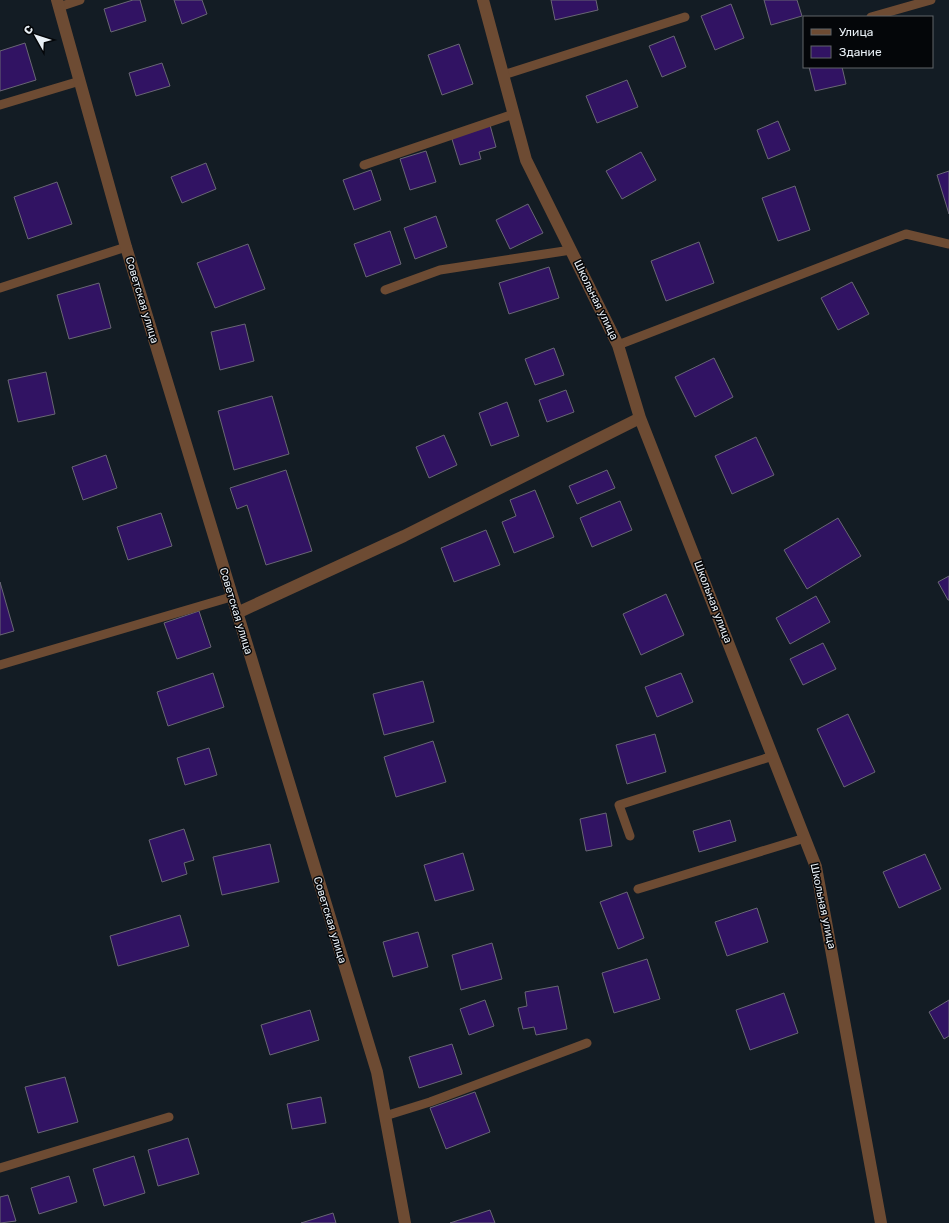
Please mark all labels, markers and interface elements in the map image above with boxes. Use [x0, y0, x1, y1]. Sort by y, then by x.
north arrow [16, 16, 56, 56]
legend [803, 16, 933, 68]
text: С [21, 23, 36, 37]
text: Улица [839, 25, 873, 39]
text: Здание [839, 45, 882, 59]
street label: Советская улица [123, 255, 161, 345]
street label: Школьная улица [571, 258, 621, 342]
street label: Школьная улица [691, 559, 735, 645]
street label: Советская улица [217, 566, 255, 656]
street label: Школьная улица [808, 862, 838, 950]
street label: Советская улица [311, 875, 349, 965]

